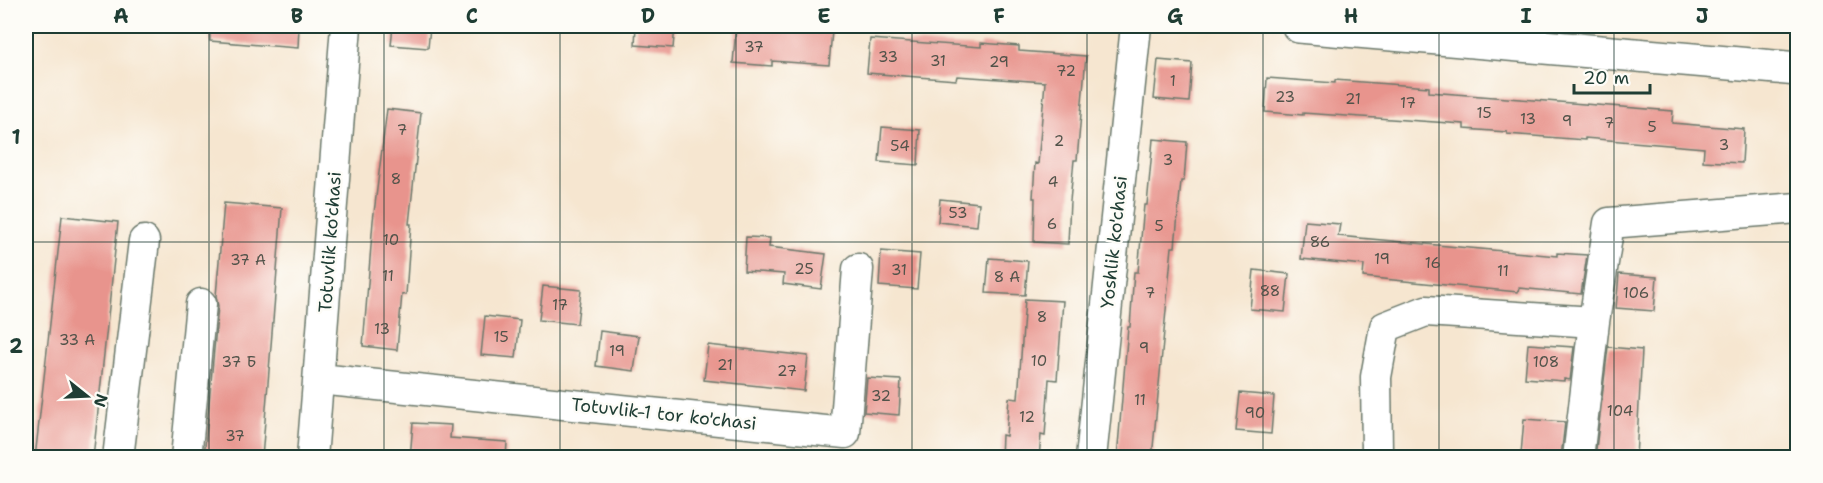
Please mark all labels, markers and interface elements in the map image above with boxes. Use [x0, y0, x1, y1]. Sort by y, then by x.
text: A [113, 3, 129, 29]
text: B [291, 3, 303, 29]
text: C [466, 3, 478, 29]
text: D [641, 3, 655, 29]
text: E [817, 3, 831, 29]
text: F [993, 3, 1005, 29]
text: G [1167, 3, 1183, 29]
text: H [1344, 3, 1358, 29]
text: I [1520, 3, 1532, 29]
text: J [1696, 3, 1709, 29]
house number: 37 [744, 37, 764, 57]
house number: 33 [878, 47, 898, 67]
house number: 31 [930, 51, 946, 71]
house number: 29 [989, 52, 1009, 72]
scale bar [1574, 57, 1650, 95]
house number: 72 [1056, 61, 1076, 81]
text: 20 m [1583, 66, 1629, 90]
house number: 1 [1170, 71, 1176, 91]
house number: 23 [1275, 87, 1295, 107]
house number: 21 [1345, 89, 1361, 109]
house number: 17 [1400, 93, 1416, 113]
house number: 15 [1476, 103, 1492, 123]
house number: 13 [1520, 109, 1536, 129]
house number: 9 [1562, 111, 1572, 131]
house number: 7 [1604, 113, 1614, 133]
house number: 5 [1647, 117, 1657, 137]
house number: 7 [397, 120, 407, 140]
text: 1 [11, 124, 21, 150]
house number: 2 [1054, 131, 1064, 151]
house number: 3 [1719, 135, 1729, 155]
house number: 54 [890, 136, 910, 156]
house number: 3 [1163, 150, 1173, 170]
house number: 8 [391, 169, 401, 189]
street label: Totuvlik ko'chasi [313, 171, 347, 313]
house number: 4 [1048, 172, 1058, 192]
street label: Yoshlik ko'chasi [1095, 174, 1133, 310]
house number: 53 [949, 203, 968, 223]
house number: 6 [1047, 214, 1057, 234]
house number: 5 [1154, 216, 1164, 236]
house number: 10 [383, 230, 399, 250]
house number: 86 [1310, 232, 1330, 252]
house number: 19 [1374, 249, 1390, 269]
house number: 37 А [230, 250, 266, 270]
house number: 16 [1425, 253, 1441, 273]
house number: 25 [794, 259, 814, 279]
house number: 31 [891, 260, 907, 280]
house number: 11 [1497, 261, 1509, 281]
house number: 11 [382, 266, 394, 286]
house number: 8 А [994, 267, 1020, 287]
house number: 88 [1260, 281, 1280, 301]
house number: 7 [1145, 283, 1155, 303]
house number: 106 [1623, 283, 1649, 303]
house number: 17 [552, 295, 568, 315]
house number: 8 [1037, 307, 1047, 327]
house number: 13 [374, 319, 390, 339]
house number: 15 [493, 327, 509, 347]
house number: 33 А [59, 330, 95, 350]
text: 2 [9, 333, 23, 359]
house number: 9 [1139, 338, 1149, 358]
house number: 19 [609, 341, 625, 361]
house number: 10 [1031, 351, 1047, 371]
house number: 37 Б [222, 352, 256, 372]
house number: 108 [1533, 352, 1559, 372]
house number: 21 [717, 355, 733, 375]
house number: 27 [777, 361, 797, 381]
north arrow [57, 366, 117, 426]
house number: 32 [871, 386, 891, 406]
house number: 11 [1134, 390, 1146, 410]
text: N [89, 391, 113, 410]
street label: Totuvlik-1 tor ko'chasi [570, 392, 758, 436]
house number: 104 [1607, 401, 1633, 421]
house number: 90 [1245, 403, 1265, 423]
house number: 12 [1019, 407, 1035, 427]
house number: 37 [225, 426, 245, 446]

